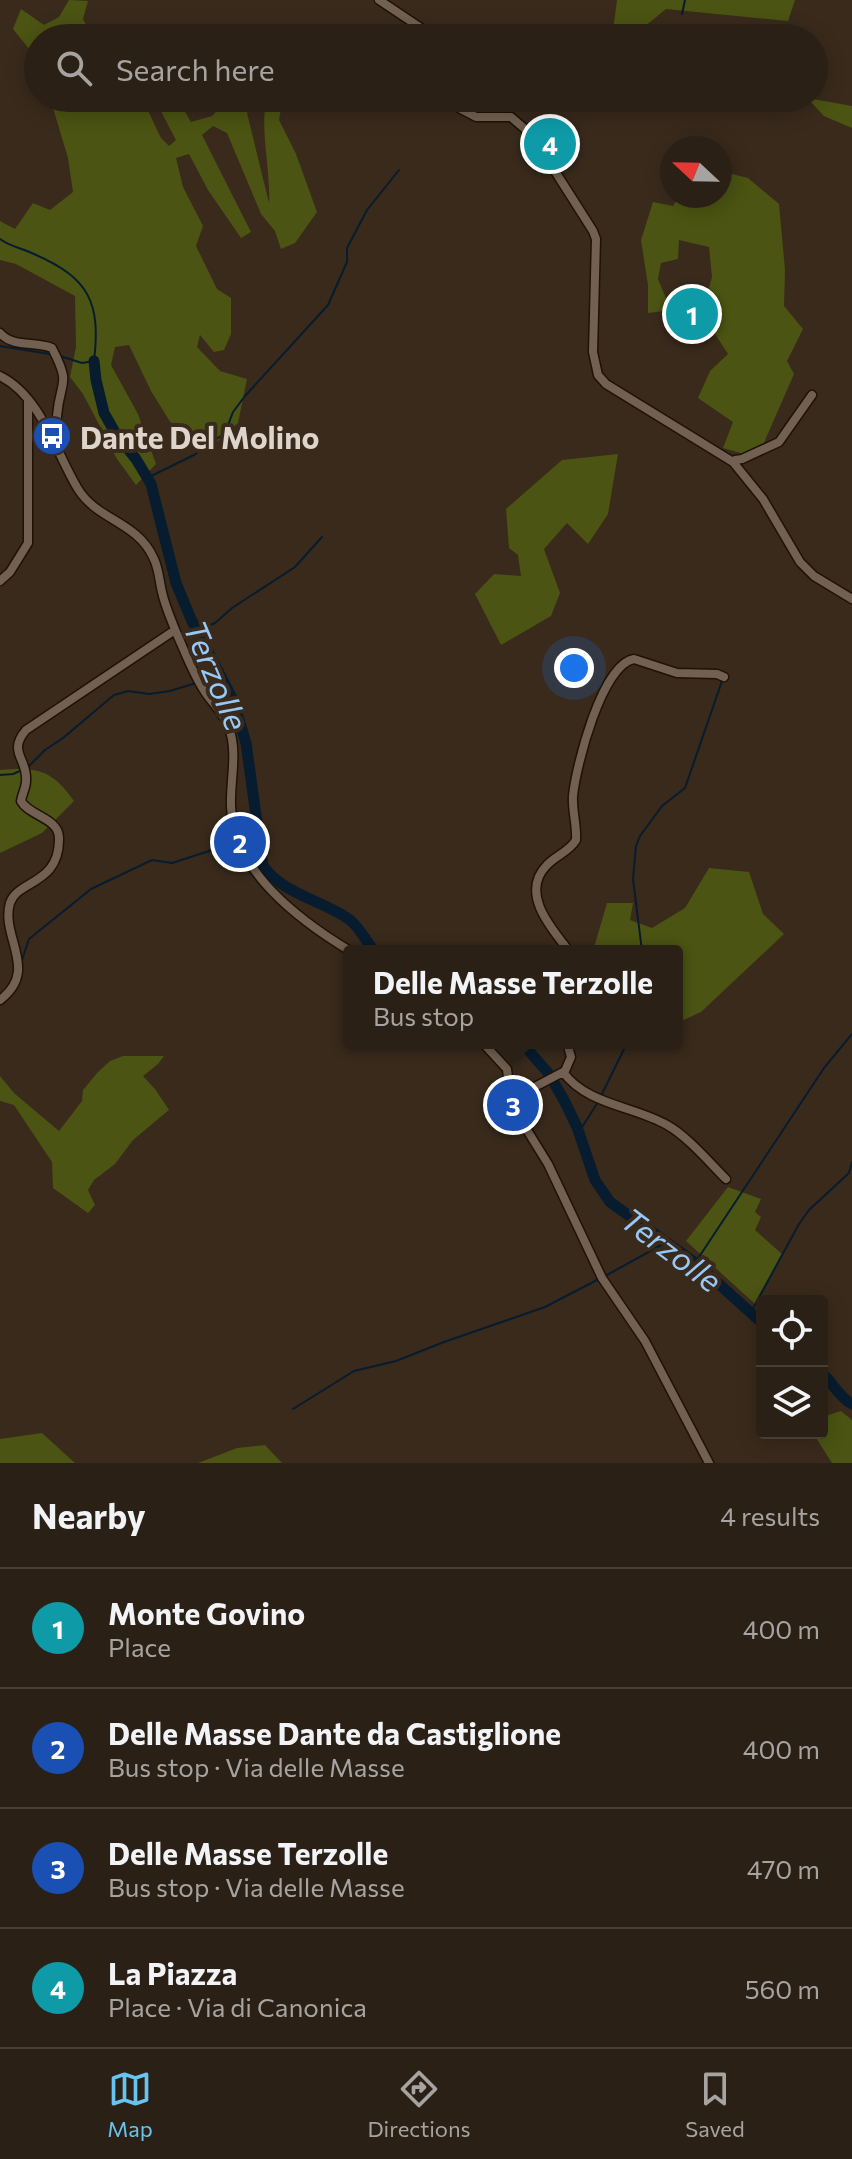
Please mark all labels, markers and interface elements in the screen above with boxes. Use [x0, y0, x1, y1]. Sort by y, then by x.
search box [24, 24, 828, 112]
icon: search [52, 46, 96, 90]
text: Search here [116, 50, 275, 87]
pin: 4 [524, 114, 576, 174]
north arrow [660, 136, 732, 208]
pin: 1 [666, 284, 718, 344]
bus stop icon: Dante Del Molino [31, 415, 73, 457]
place label: Dante Del Molino [80, 418, 319, 455]
water label: Terzolle [176, 614, 258, 736]
your location [554, 648, 594, 688]
pin: 2 [214, 812, 266, 872]
popup [343, 945, 683, 1049]
text: Delle Masse Terzolle [373, 963, 653, 1000]
text: Bus stop [373, 1000, 474, 1031]
pin: 3 [487, 1075, 539, 1135]
water label: Terzolle [614, 1198, 730, 1300]
map controls [756, 1295, 828, 1439]
button: locate [756, 1295, 828, 1367]
button: layers [756, 1367, 828, 1439]
text: Nearby [32, 1494, 146, 1536]
text: 4 results [720, 1500, 820, 1531]
text: Monte Govino [108, 1594, 305, 1631]
text: 1 [52, 1613, 64, 1644]
text: 400 m [743, 1613, 820, 1644]
text: Place [108, 1631, 171, 1662]
text: Delle Masse Dante da Castiglione [108, 1714, 561, 1751]
text: 2 [51, 1733, 65, 1764]
text: 400 m [743, 1733, 820, 1764]
text: Bus stop · Via delle Masse [108, 1751, 405, 1782]
text: Delle Masse Terzolle [108, 1834, 388, 1871]
text: 3 [50, 1853, 66, 1884]
text: 470 m [747, 1853, 820, 1884]
text: Bus stop · Via delle Masse [108, 1871, 405, 1902]
text: La Piazza [108, 1954, 237, 1991]
text: 4 [50, 1973, 66, 2004]
text: 560 m [745, 1973, 820, 2004]
text: Place · Via di Canonica [108, 1991, 367, 2022]
tab: Map [107, 2067, 153, 2142]
tab: Directions [367, 2067, 471, 2142]
tab: Saved [685, 2067, 745, 2142]

